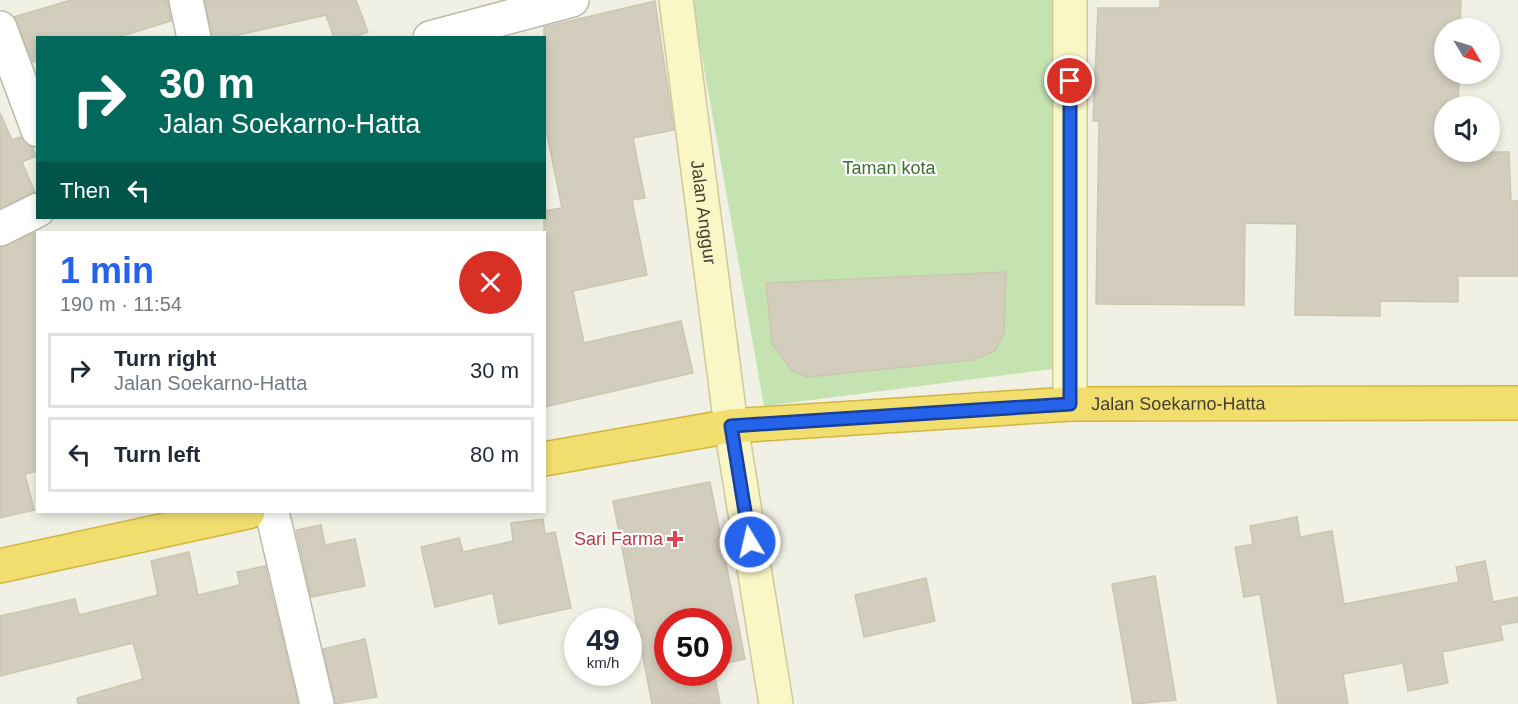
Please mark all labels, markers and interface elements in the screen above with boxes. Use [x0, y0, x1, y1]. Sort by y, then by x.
north arrow [1434, 18, 1500, 84]
map controls [1434, 18, 1500, 162]
pin [1044, 55, 1095, 106]
icon: right [60, 60, 138, 138]
text: 30 m [159, 60, 255, 107]
icon: arrive [1053, 64, 1086, 97]
button: sound [1434, 96, 1500, 162]
text: Jalan Soekarno-Hatta [159, 109, 420, 139]
park label: Taman kota [842, 158, 937, 178]
street label: Jalan Anggur [687, 159, 720, 266]
icon: left [122, 174, 155, 207]
text: Then [60, 178, 110, 203]
text: 1 min [60, 250, 154, 291]
button: close [459, 251, 522, 314]
text: 190 m · 11:54 [60, 293, 182, 315]
text: Turn right [114, 346, 216, 371]
icon: right [63, 354, 96, 387]
text: 30 m [470, 358, 519, 383]
text: Jalan Soekarno-Hatta [114, 372, 307, 394]
street label: Jalan Soekarno-Hatta [1091, 394, 1267, 414]
icon: left [63, 438, 96, 471]
text: Turn left [114, 442, 200, 467]
text: 80 m [470, 442, 519, 467]
position arrow [718, 510, 782, 574]
place label: Sari Farma [574, 529, 664, 549]
marker: Sari Farma [668, 532, 682, 546]
speed limit sign: 50 [654, 608, 732, 686]
text: 49 [586, 623, 620, 656]
text: km/h [587, 654, 619, 671]

